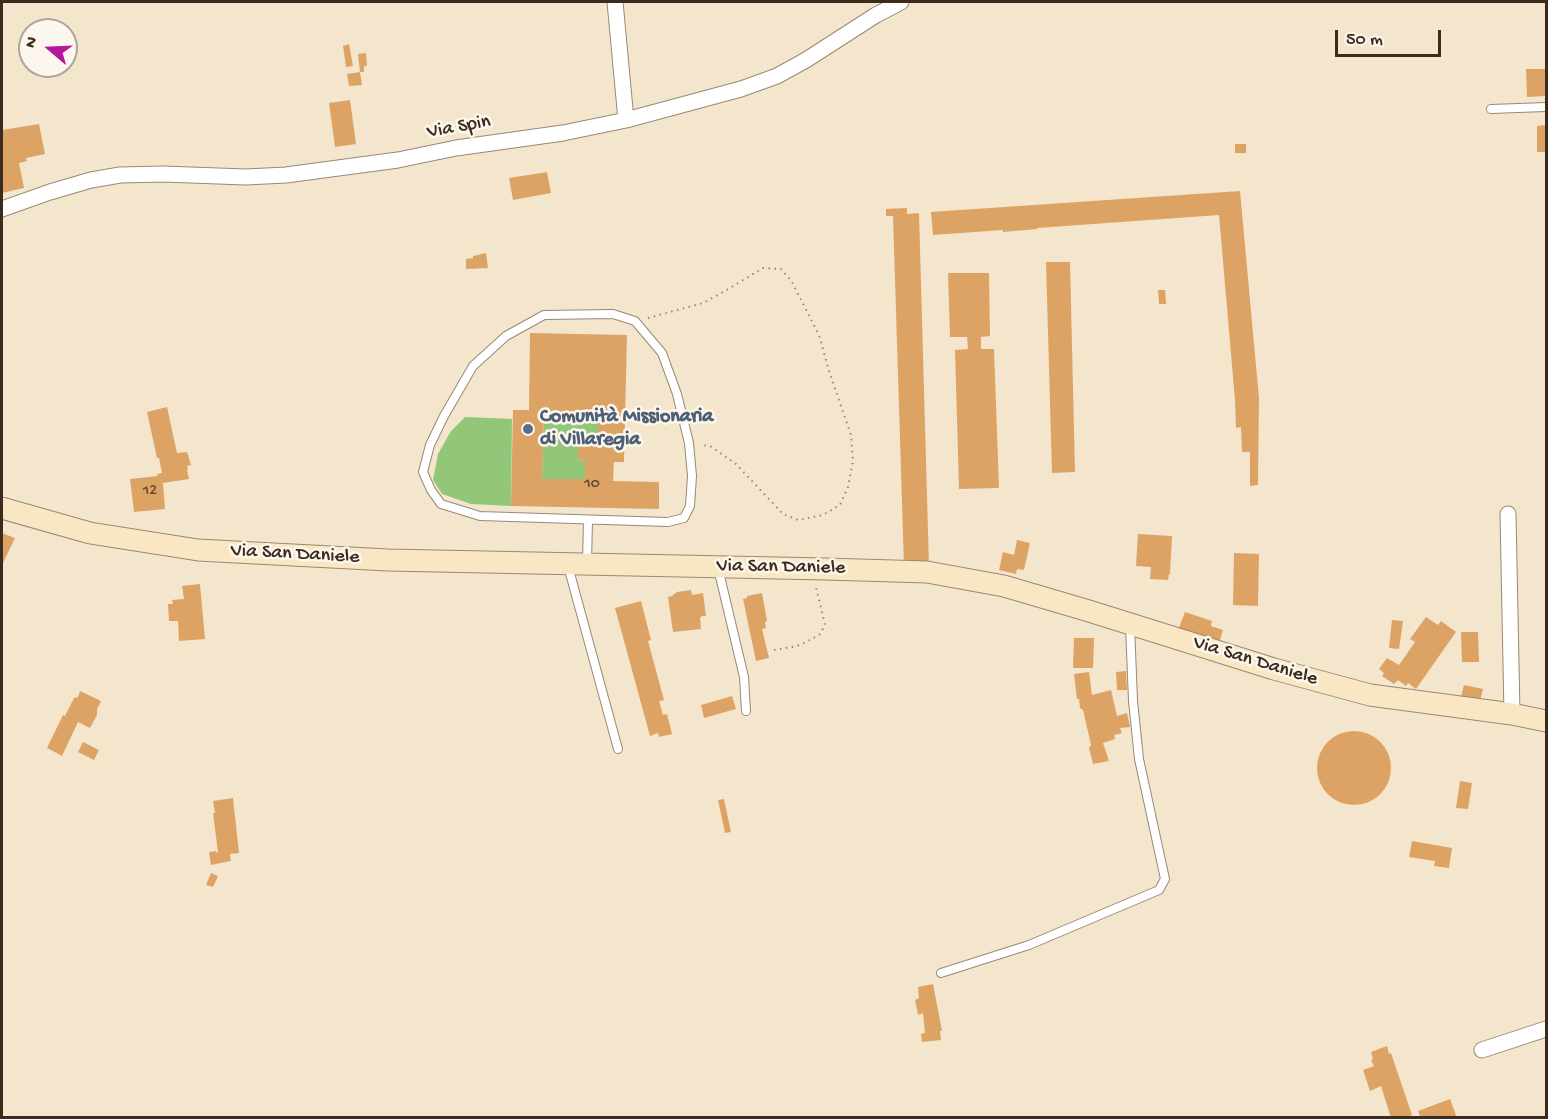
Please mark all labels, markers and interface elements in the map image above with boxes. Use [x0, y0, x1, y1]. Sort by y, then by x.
north arrow [18, 18, 78, 78]
scale bar [1338, 18, 1444, 56]
text: 50 m [1346, 30, 1383, 51]
text: N [22, 35, 43, 51]
street label: Via Spin [425, 111, 493, 145]
place label: Comunità Missionaria di Villaregia [540, 406, 713, 453]
marker: Comunità Missionaria di Villaregia [521, 422, 535, 436]
house number: 10 [584, 475, 600, 495]
house number: 12 [143, 482, 157, 502]
street label: Via San Daniele [230, 540, 360, 570]
street label: Via San Daniele [716, 555, 846, 581]
street label: Via San Daniele [1190, 632, 1320, 692]

